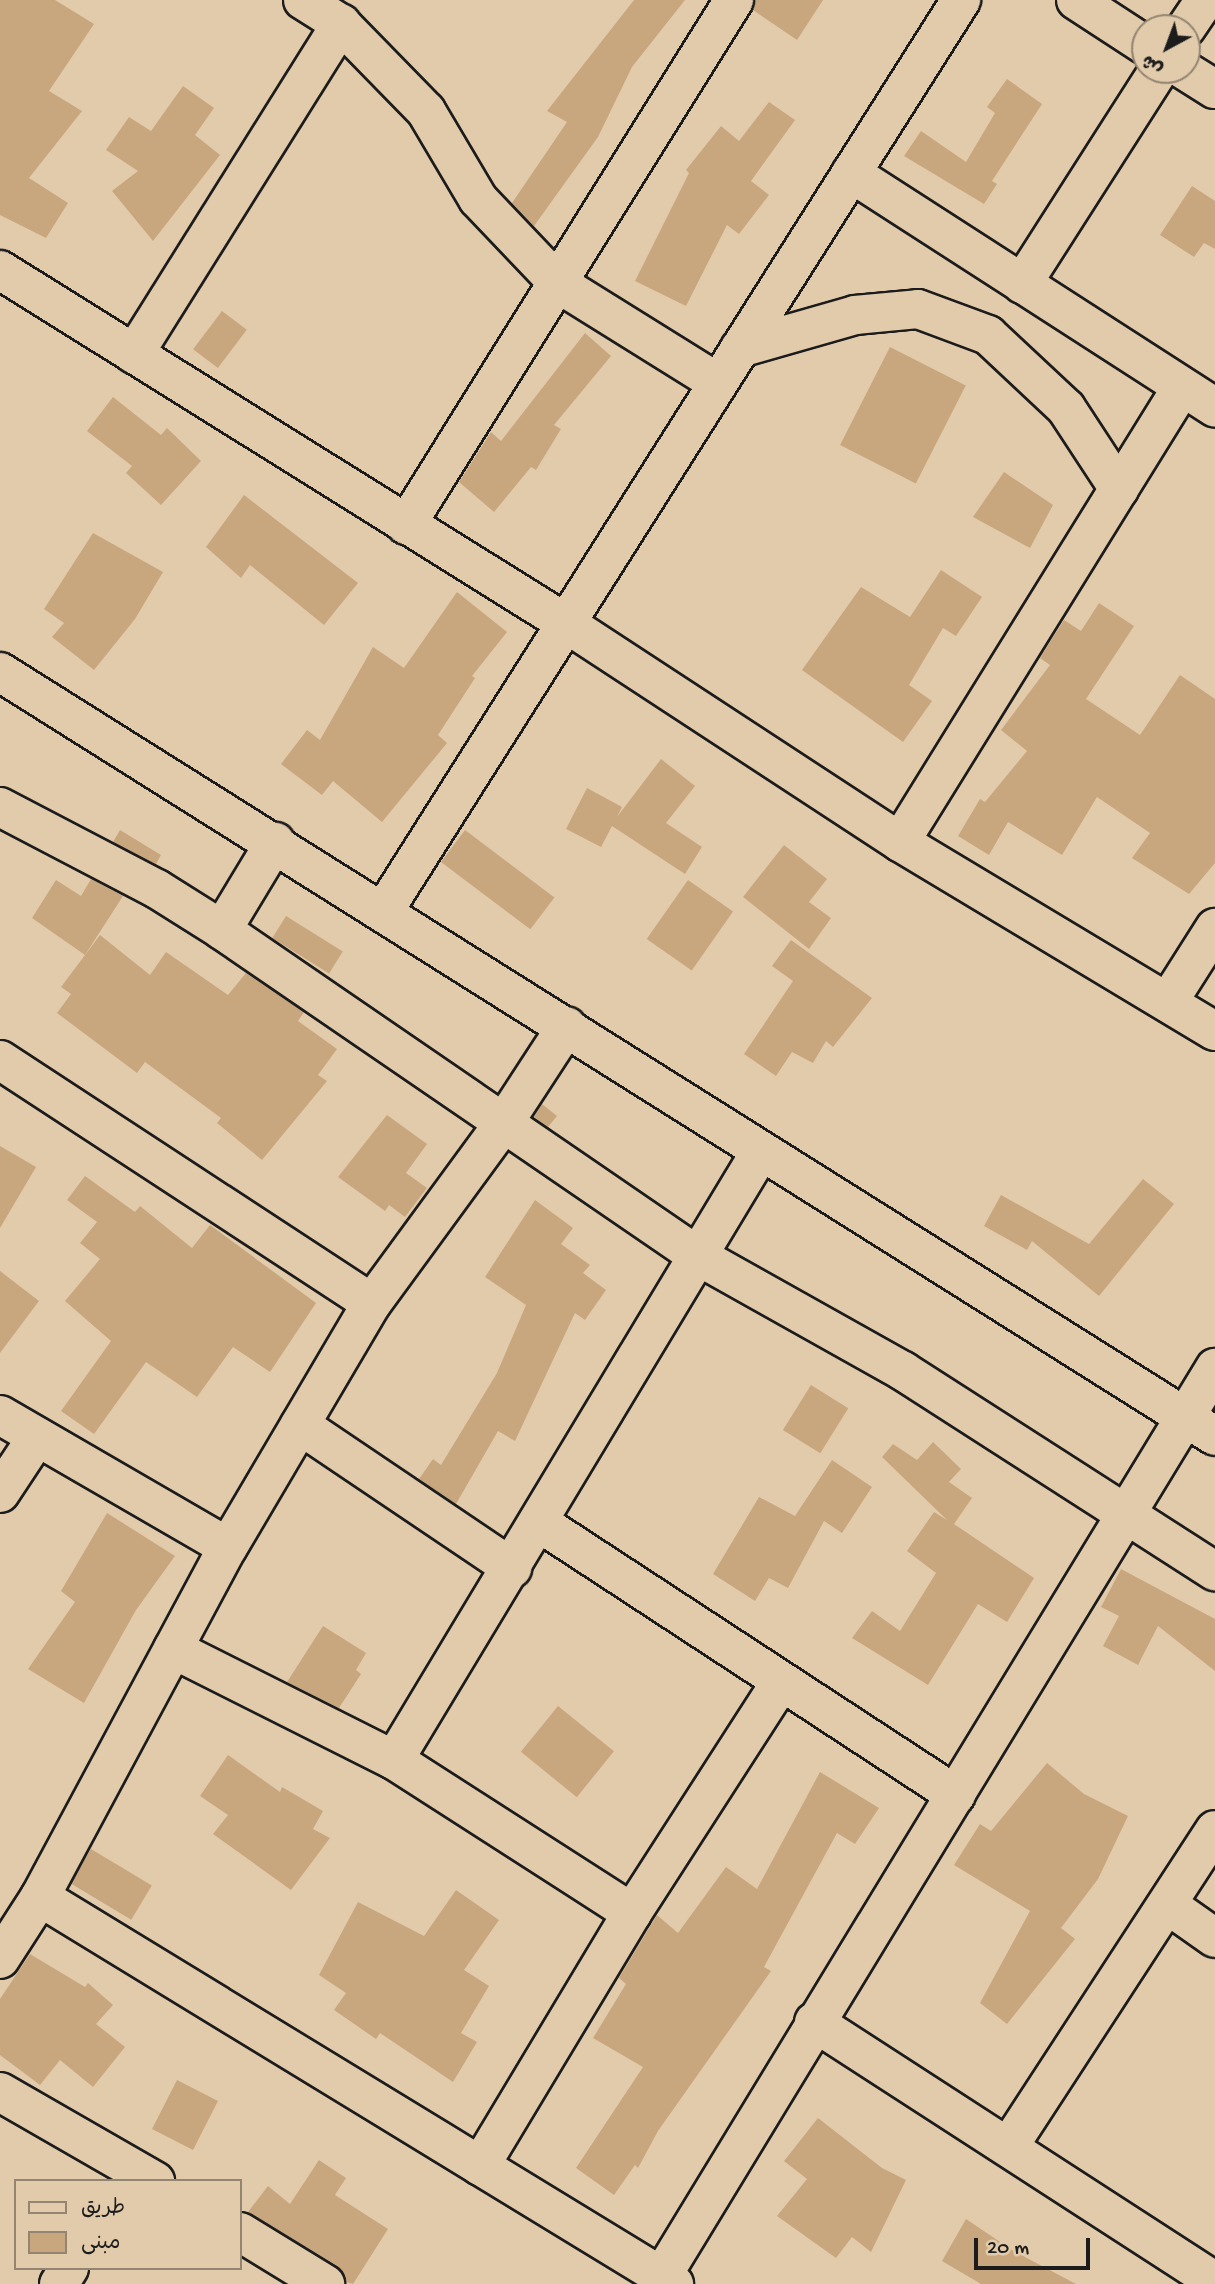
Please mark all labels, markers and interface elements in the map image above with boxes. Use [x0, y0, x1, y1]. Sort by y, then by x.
north arrow [1131, 14, 1201, 84]
text: ش [1138, 48, 1169, 79]
legend [14, 2179, 242, 2270]
text: طريق [81, 2197, 125, 2222]
scale bar [977, 2224, 1092, 2268]
text: مبنى [81, 2232, 120, 2257]
text: 20 m [987, 2237, 1029, 2262]

